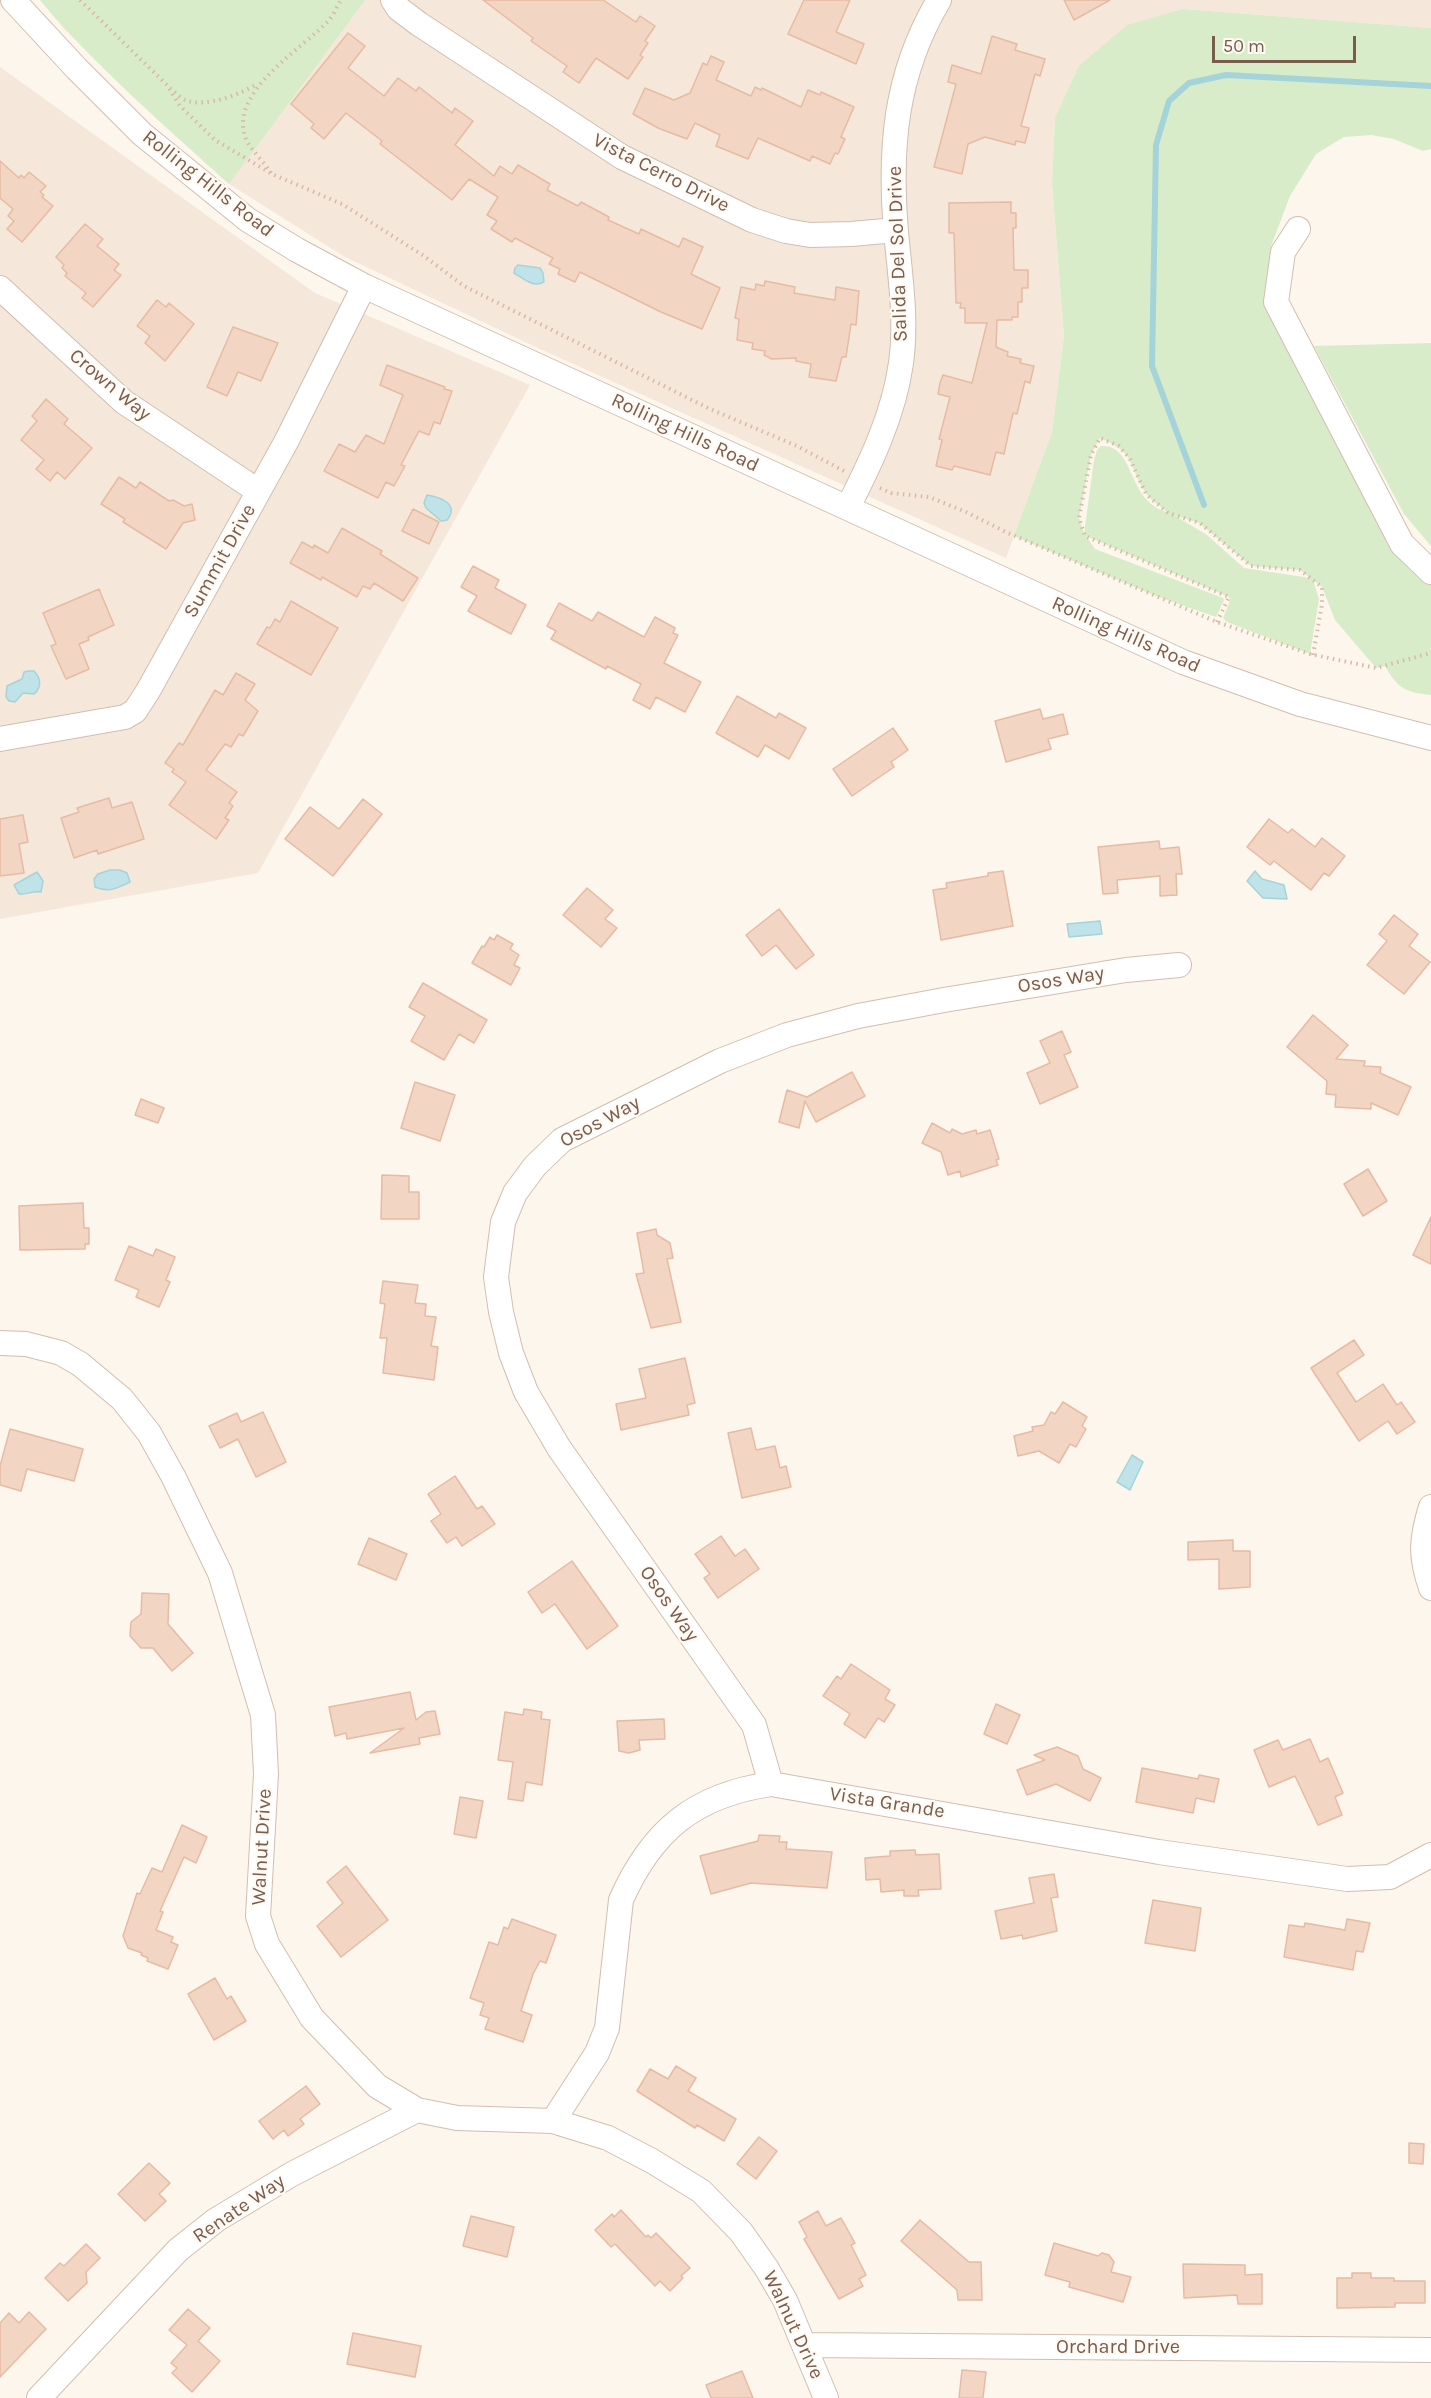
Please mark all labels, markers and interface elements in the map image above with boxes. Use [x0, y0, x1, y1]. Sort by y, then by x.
scale bar [1215, 24, 1359, 62]
text: 50 m [1223, 35, 1265, 57]
street label: Rolling Hills Road [137, 125, 279, 243]
street label: Vista Cerro Drive [589, 128, 733, 218]
street label: Salida Del Sol Drive [883, 166, 913, 342]
street label: Crown Way [64, 344, 156, 426]
street label: Rolling Hills Road [607, 388, 763, 478]
street label: Summit Drive [179, 500, 261, 622]
street label: Rolling Hills Road [1048, 591, 1204, 679]
street label: Osos Way [1016, 961, 1106, 999]
street label: Osos Way [556, 1091, 644, 1153]
street label: Osos Way [634, 1561, 704, 1647]
street label: Vista Grande [828, 1782, 946, 1824]
street label: Walnut Drive [247, 1788, 277, 1906]
street label: Renate Way [188, 2169, 290, 2249]
street label: Walnut Drive [757, 2267, 829, 2383]
street label: Orchard Drive [1056, 2335, 1180, 2359]

